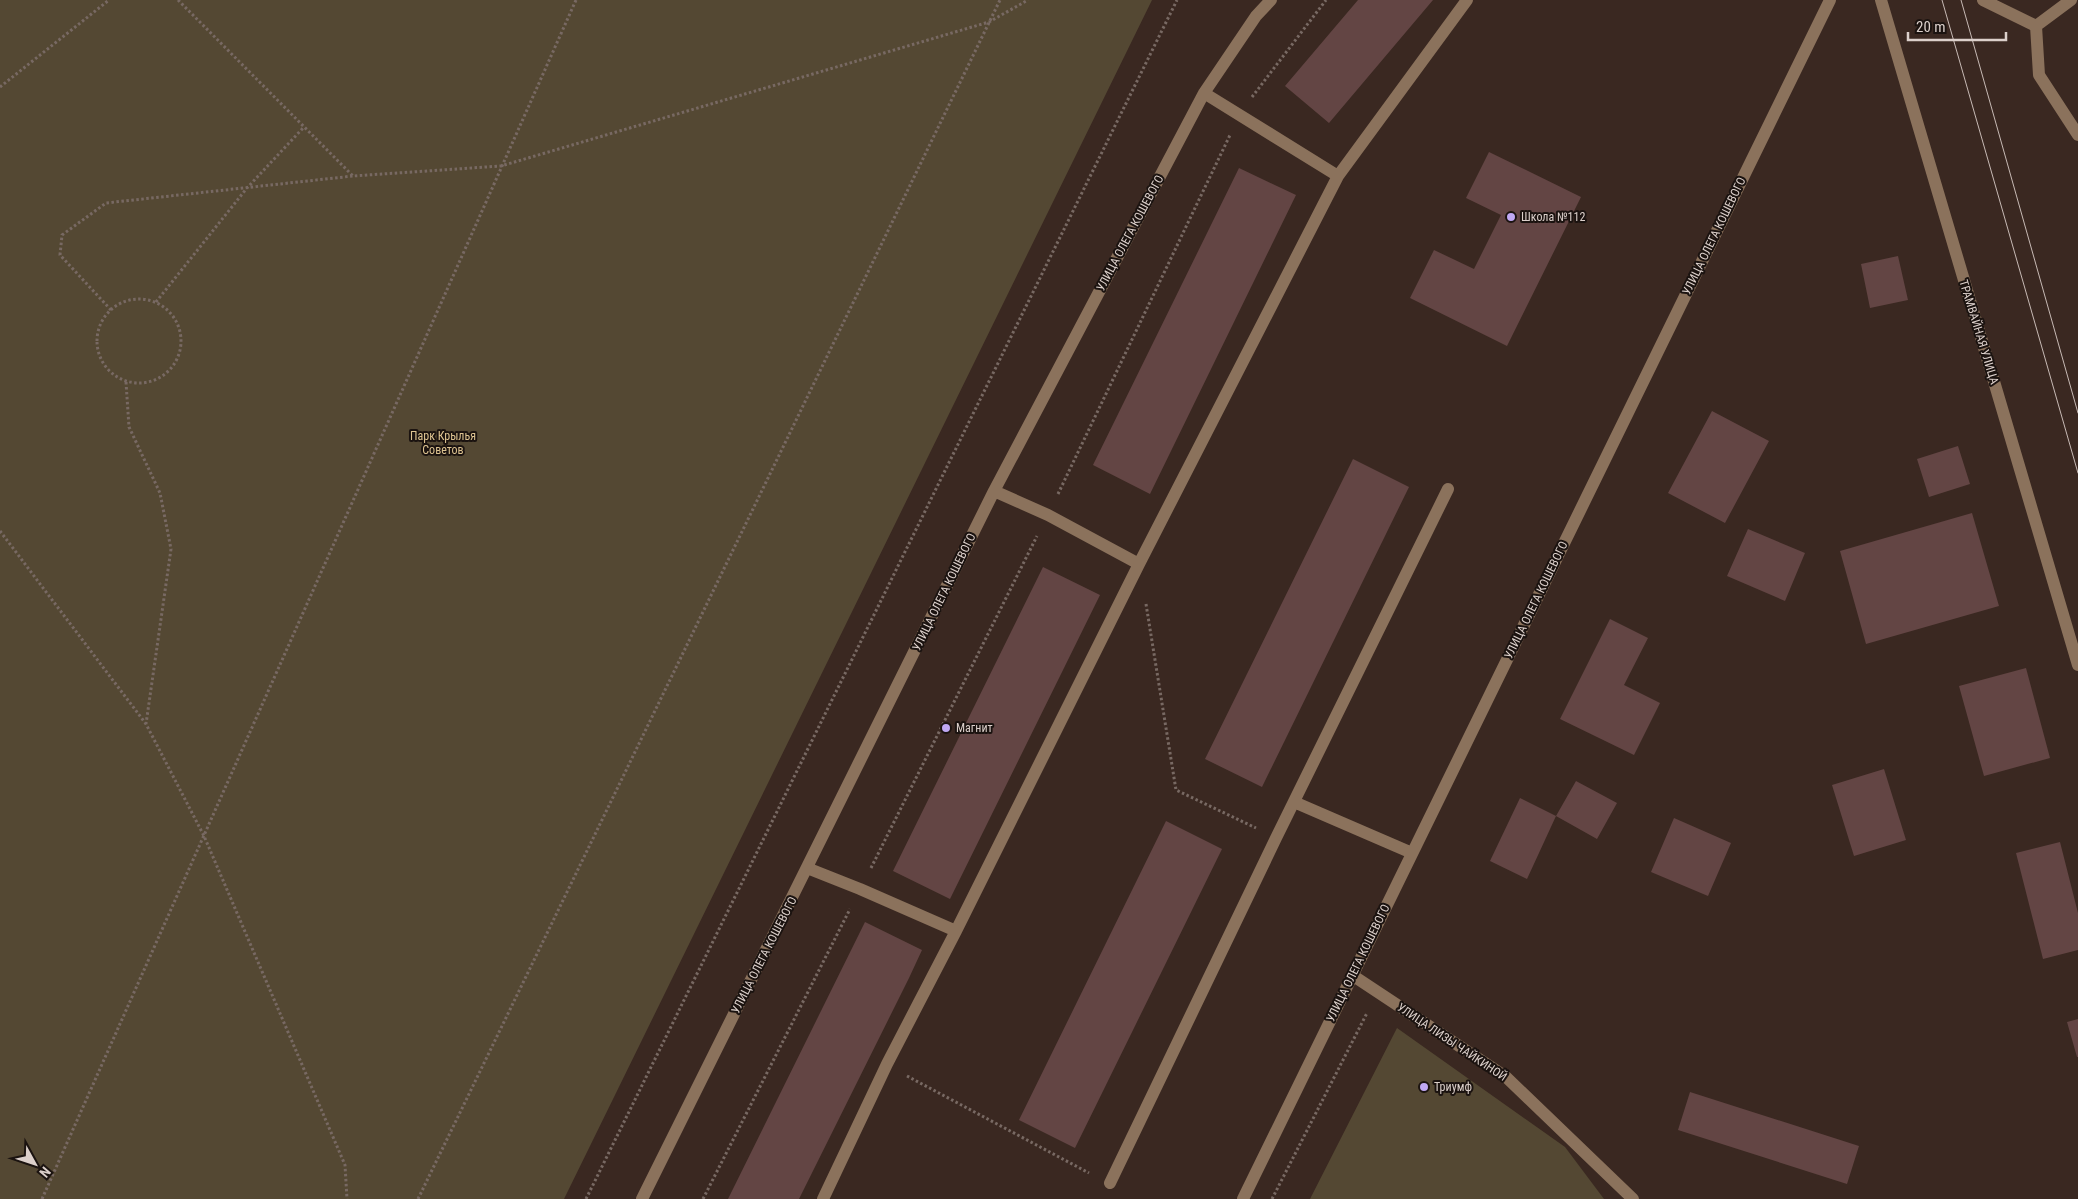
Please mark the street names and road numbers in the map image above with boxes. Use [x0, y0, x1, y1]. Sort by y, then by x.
street label: УЛИЦА ОЛЕГА КОШЕВОГО [1093, 173, 1167, 293]
street label: УЛИЦА ОЛЕГА КОШЕВОГО [1679, 175, 1749, 297]
street label: ТРАМВАЙНАЯ УЛИЦА [1956, 278, 2003, 386]
street label: УЛИЦА ОЛЕГА КОШЕВОГО [909, 531, 979, 653]
street label: УЛИЦА ОЛЕГА КОШЕВОГО [1501, 539, 1571, 661]
street label: УЛИЦА ОЛЕГА КОШЕВОГО [728, 894, 800, 1016]
street label: УЛИЦА ОЛЕГА КОШЕВОГО [1323, 902, 1393, 1024]
street label: УЛИЦА ЛИЗЫ ЧАЙКИНОЙ [1394, 999, 1510, 1084]

